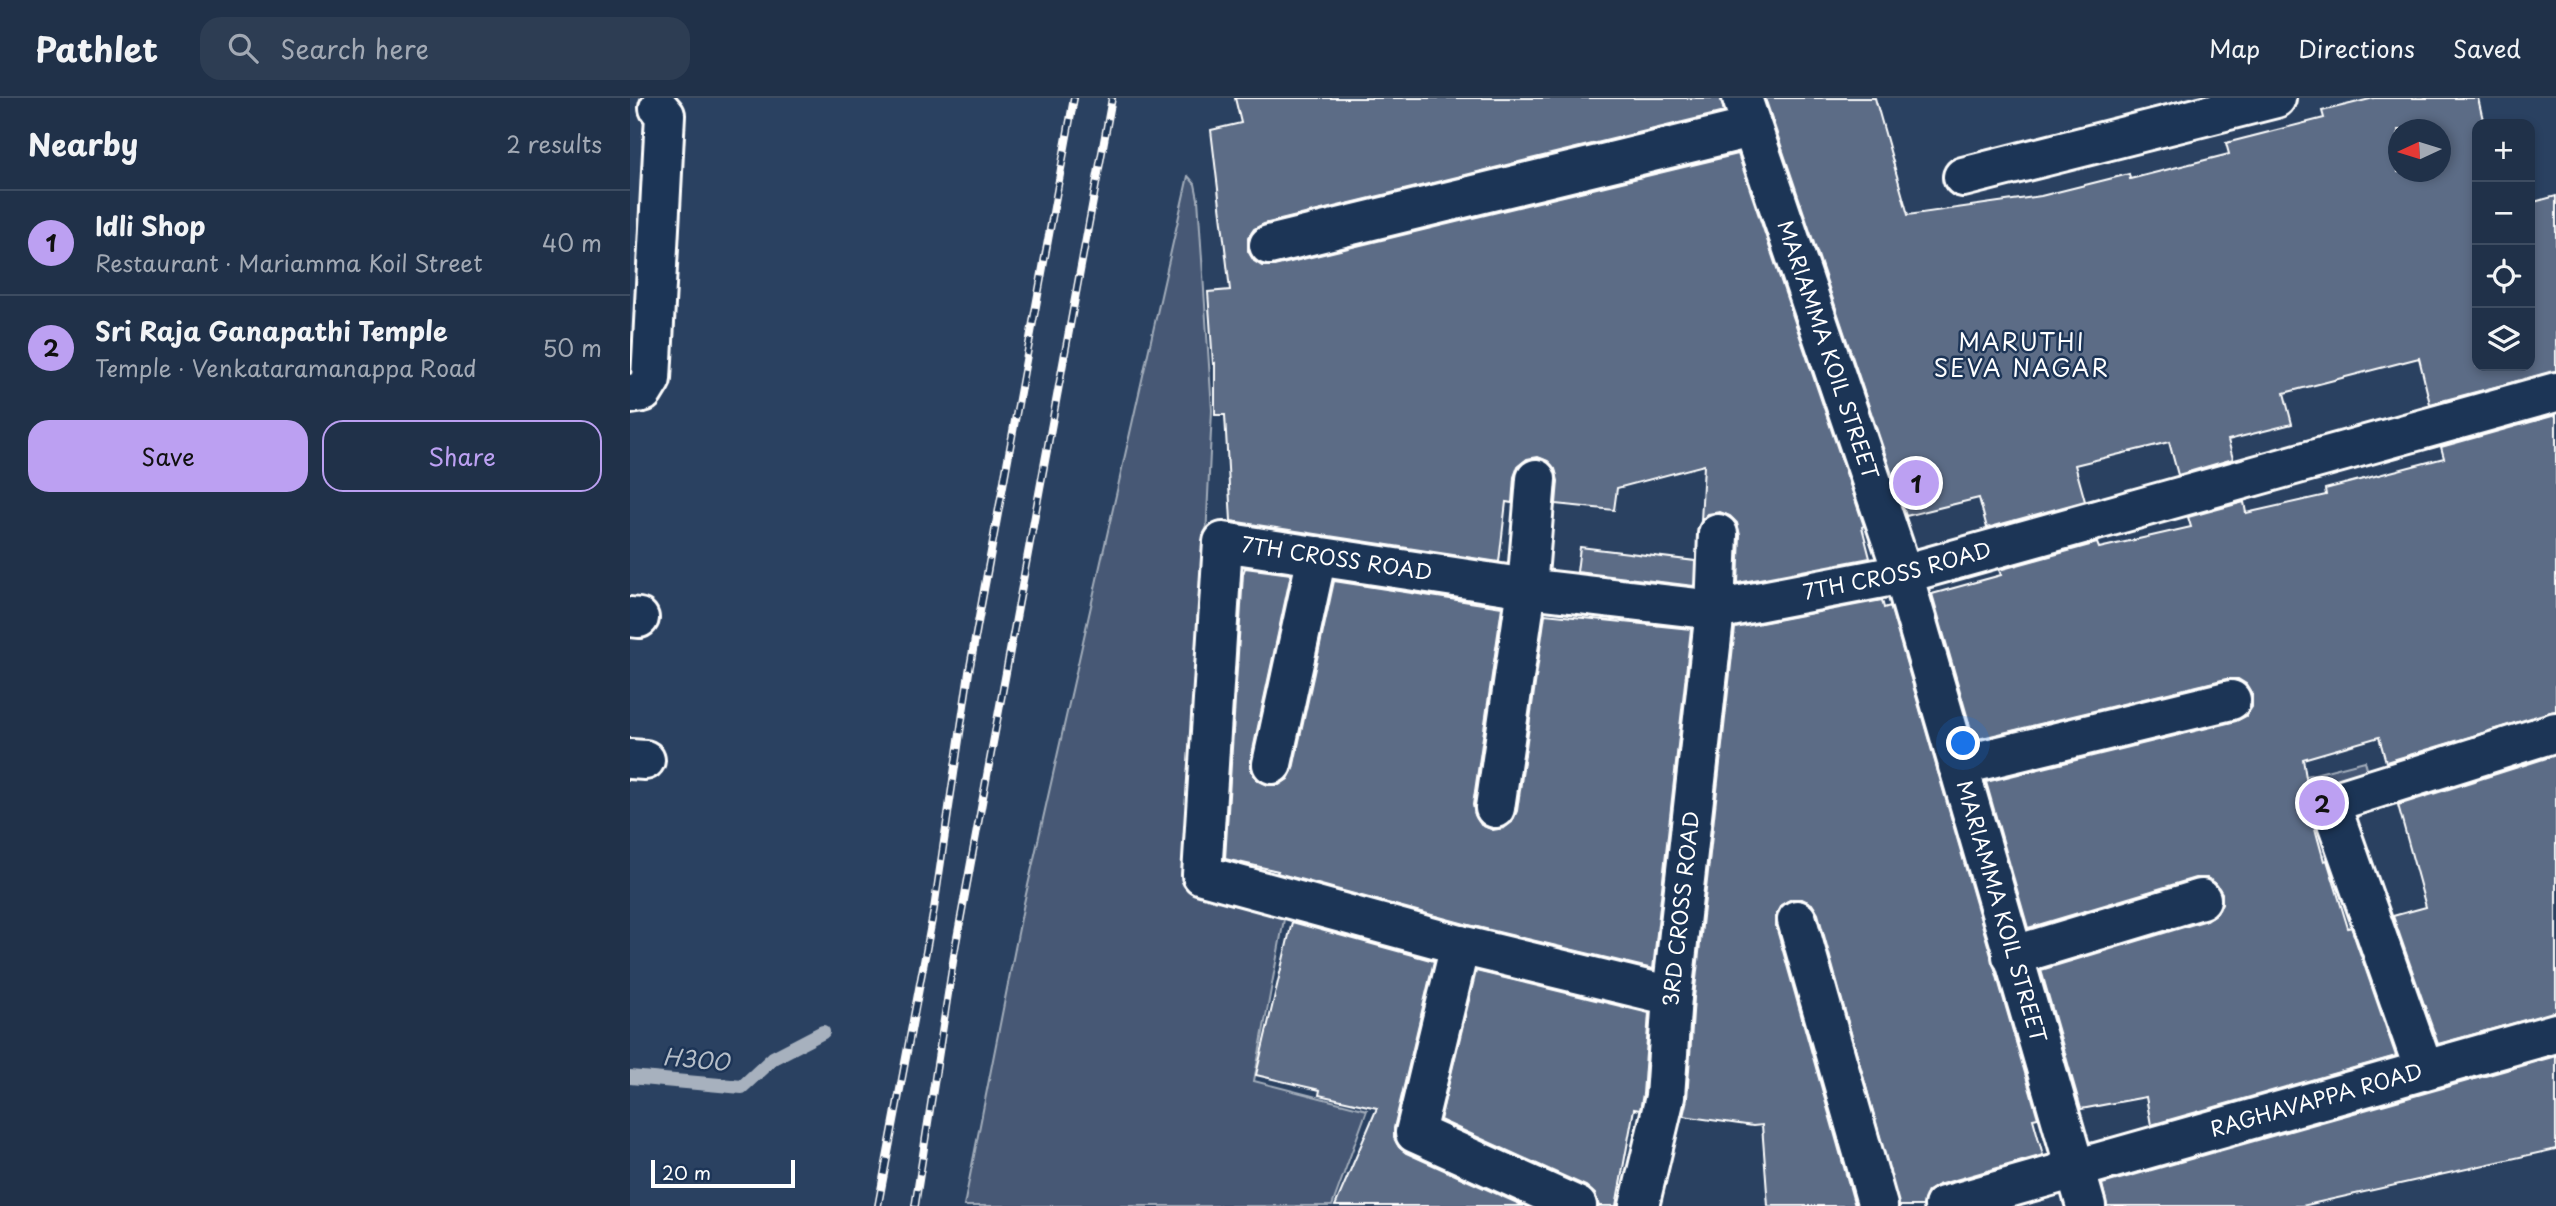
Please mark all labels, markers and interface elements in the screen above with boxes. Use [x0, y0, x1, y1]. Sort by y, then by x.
search box [200, 17, 690, 80]
text: Pathlet [35, 23, 158, 73]
icon: search [224, 29, 262, 67]
text: Search here [280, 29, 429, 68]
text: Map [2209, 30, 2260, 66]
text: Directions [2298, 30, 2415, 66]
text: Saved [2453, 30, 2521, 66]
north arrow [2388, 119, 2451, 182]
map controls [2472, 119, 2535, 371]
button: + [2472, 119, 2535, 182]
text: Nearby [28, 121, 138, 166]
text: 2 results [506, 126, 602, 161]
button: − [2472, 182, 2535, 245]
text: Idli Shop [95, 206, 206, 245]
street label: MARIAMMA KOIL STREET [1770, 215, 1888, 484]
text: 1 [46, 225, 57, 260]
text: 40 m [542, 225, 602, 260]
text: Restaurant · Mariamma Koil Street [95, 245, 483, 280]
button: locate [2472, 245, 2535, 308]
button: layers [2472, 308, 2535, 371]
text: Sri Raja Ganapathi Temple [95, 311, 448, 350]
district label: MARUTHI SEVA NAGAR [1934, 324, 2110, 385]
text: 2 [43, 330, 59, 365]
text: 50 m [542, 330, 602, 365]
text: Temple · Venkataramanappa Road [95, 350, 477, 385]
button: Save [28, 420, 308, 492]
button: Share [322, 420, 602, 492]
pin: 1 [1893, 457, 1939, 509]
street label: 7TH CROSS ROAD [1239, 527, 1435, 587]
street label: 7TH CROSS ROAD [1800, 532, 1994, 607]
your location [1946, 726, 1980, 760]
street label: MARIAMMA KOIL STREET [1950, 776, 2056, 1047]
pin: 2 [2299, 777, 2345, 829]
street label: 3RD CROSS ROAD [1653, 809, 1707, 1008]
water label: H300 [661, 1038, 733, 1079]
street label: RAGHAVAPPA ROAD [2206, 1054, 2426, 1144]
scale bar [651, 1157, 794, 1189]
text: 20 m [662, 1158, 711, 1186]

